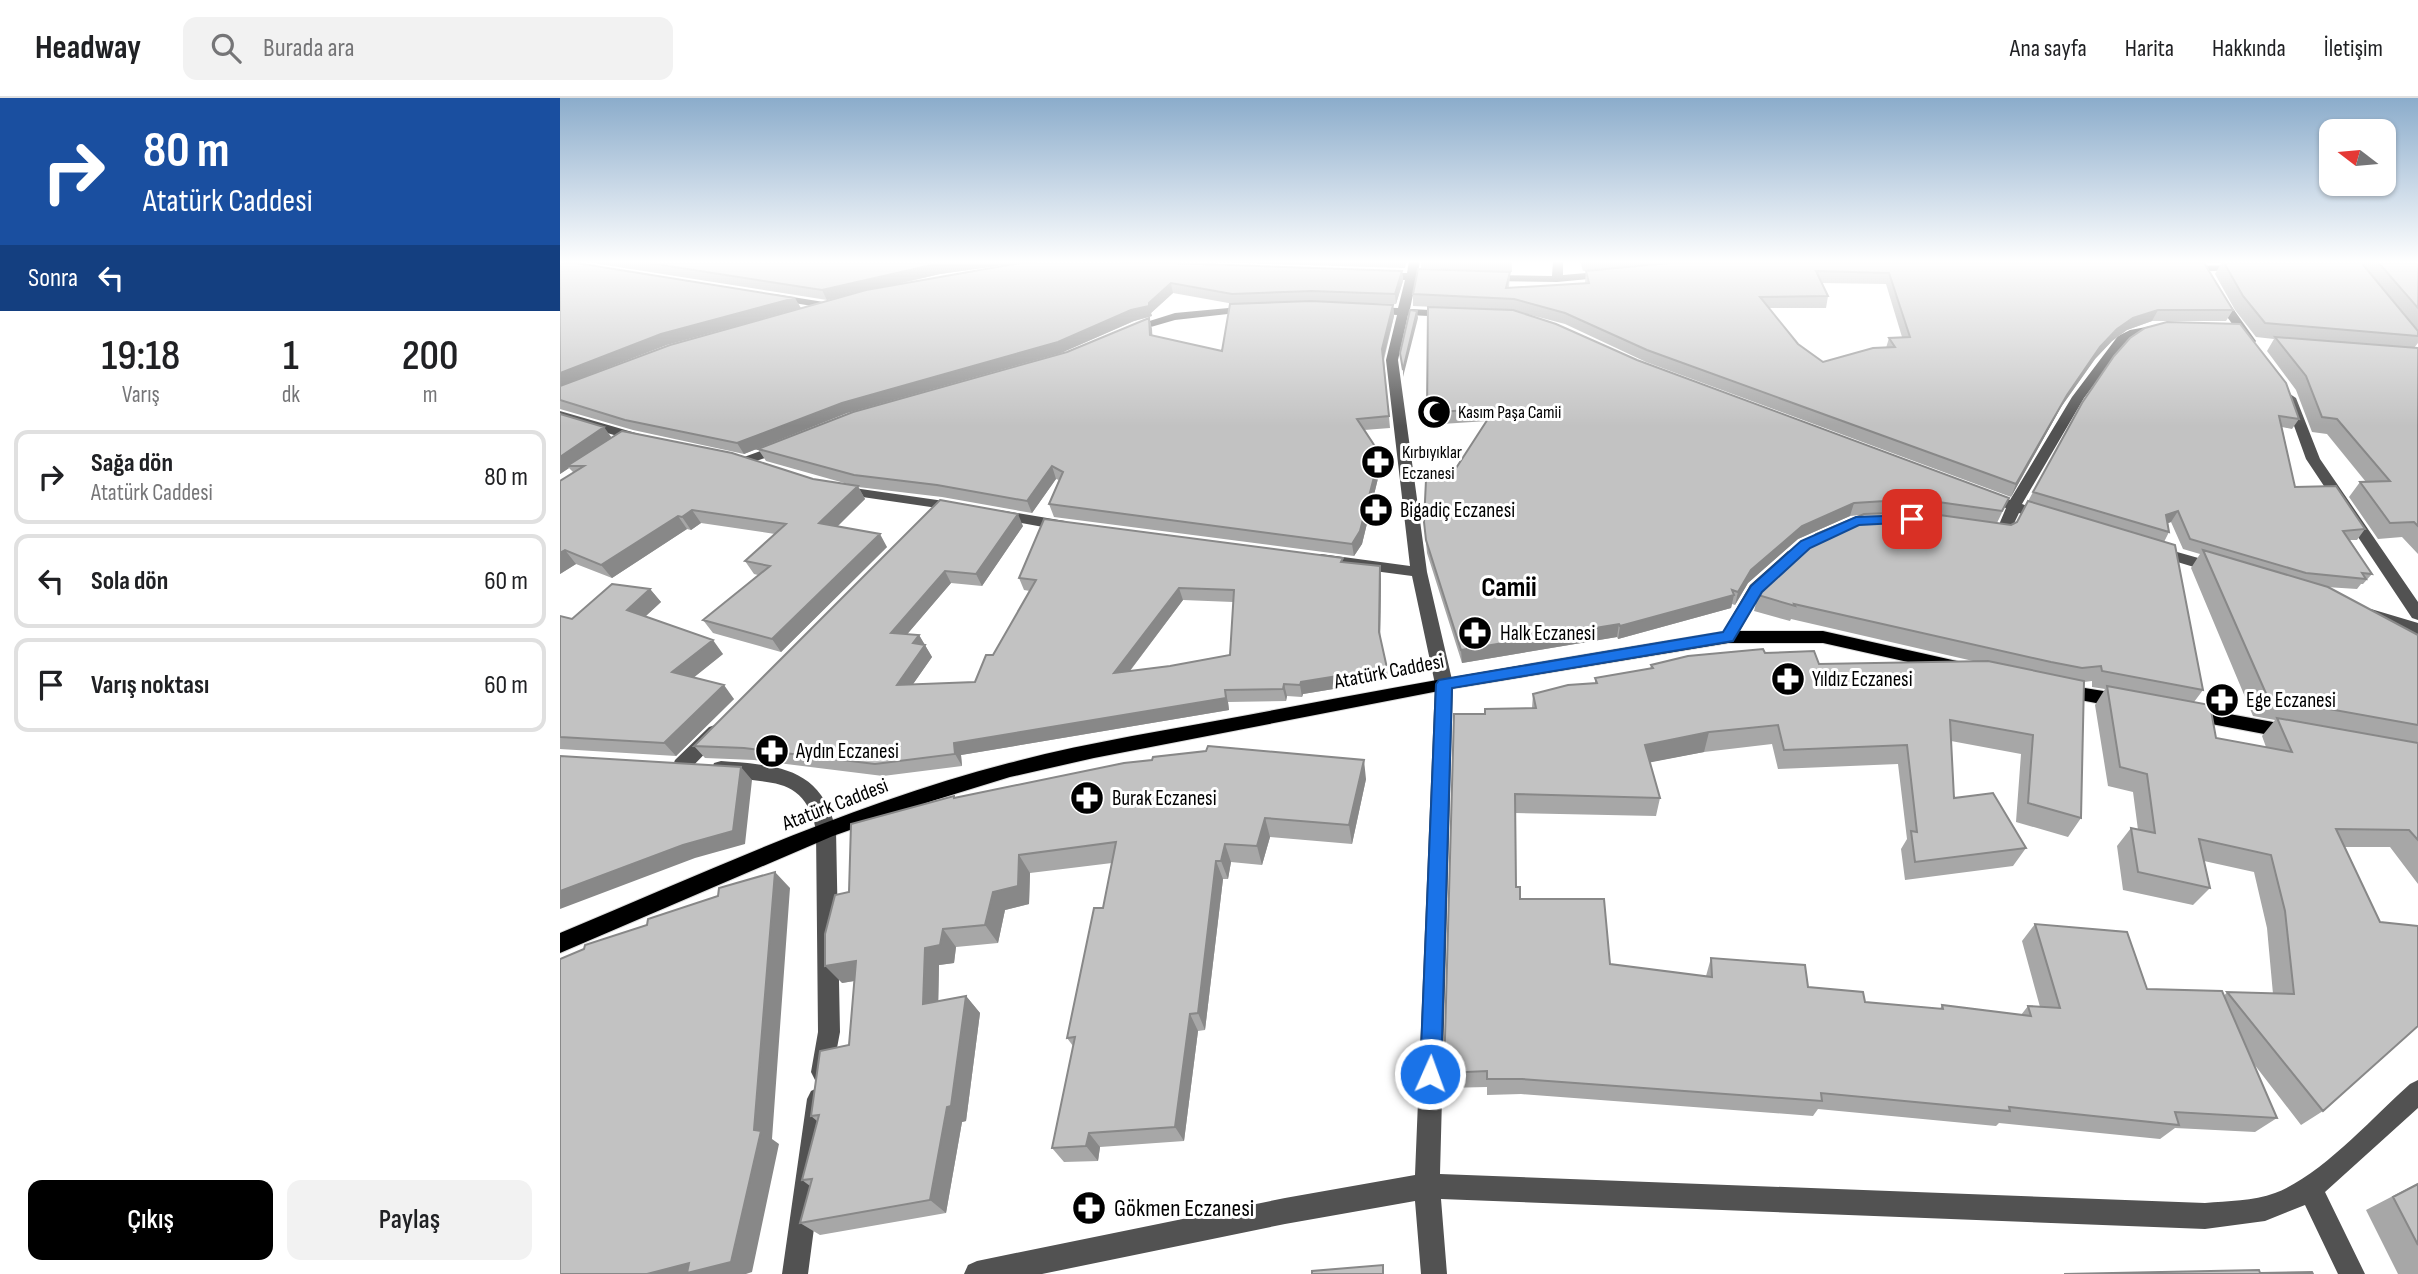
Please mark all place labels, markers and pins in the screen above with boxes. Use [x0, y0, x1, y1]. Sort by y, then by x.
mosque icon: Kasım Paşa Camii [1415, 393, 1453, 431]
place label: Kasım Paşa Camii [1458, 402, 1561, 423]
place label: Kırbıyıklar Eczanesi [1402, 442, 1462, 484]
pharmacy icon: Kırbıyıklar Eczanesi [1359, 443, 1397, 481]
pin [1882, 489, 1942, 549]
pharmacy icon: Bigadiç Eczanesi [1357, 491, 1395, 529]
place label: Bigadiç Eczanesi [1400, 498, 1515, 523]
pharmacy icon: Halk Eczanesi [1456, 614, 1494, 652]
place label: Halk Eczanesi [1500, 621, 1595, 646]
pharmacy icon: Yıldız Eczanesi [1769, 660, 1807, 698]
place label: Yıldız Eczanesi [1812, 667, 1913, 692]
pharmacy icon: Ege Eczanesi [2203, 681, 2241, 719]
place label: Ege Eczanesi [2246, 688, 2336, 713]
pharmacy icon: Aydın Eczanesi [753, 732, 791, 770]
place label: Aydın Eczanesi [795, 739, 899, 764]
pharmacy icon: Burak Eczanesi [1068, 779, 1106, 817]
place label: Burak Eczanesi [1112, 786, 1217, 811]
pharmacy icon: Gökmen Eczanesi [1070, 1189, 1108, 1227]
place label: Gökmen Eczanesi [1114, 1194, 1254, 1223]

